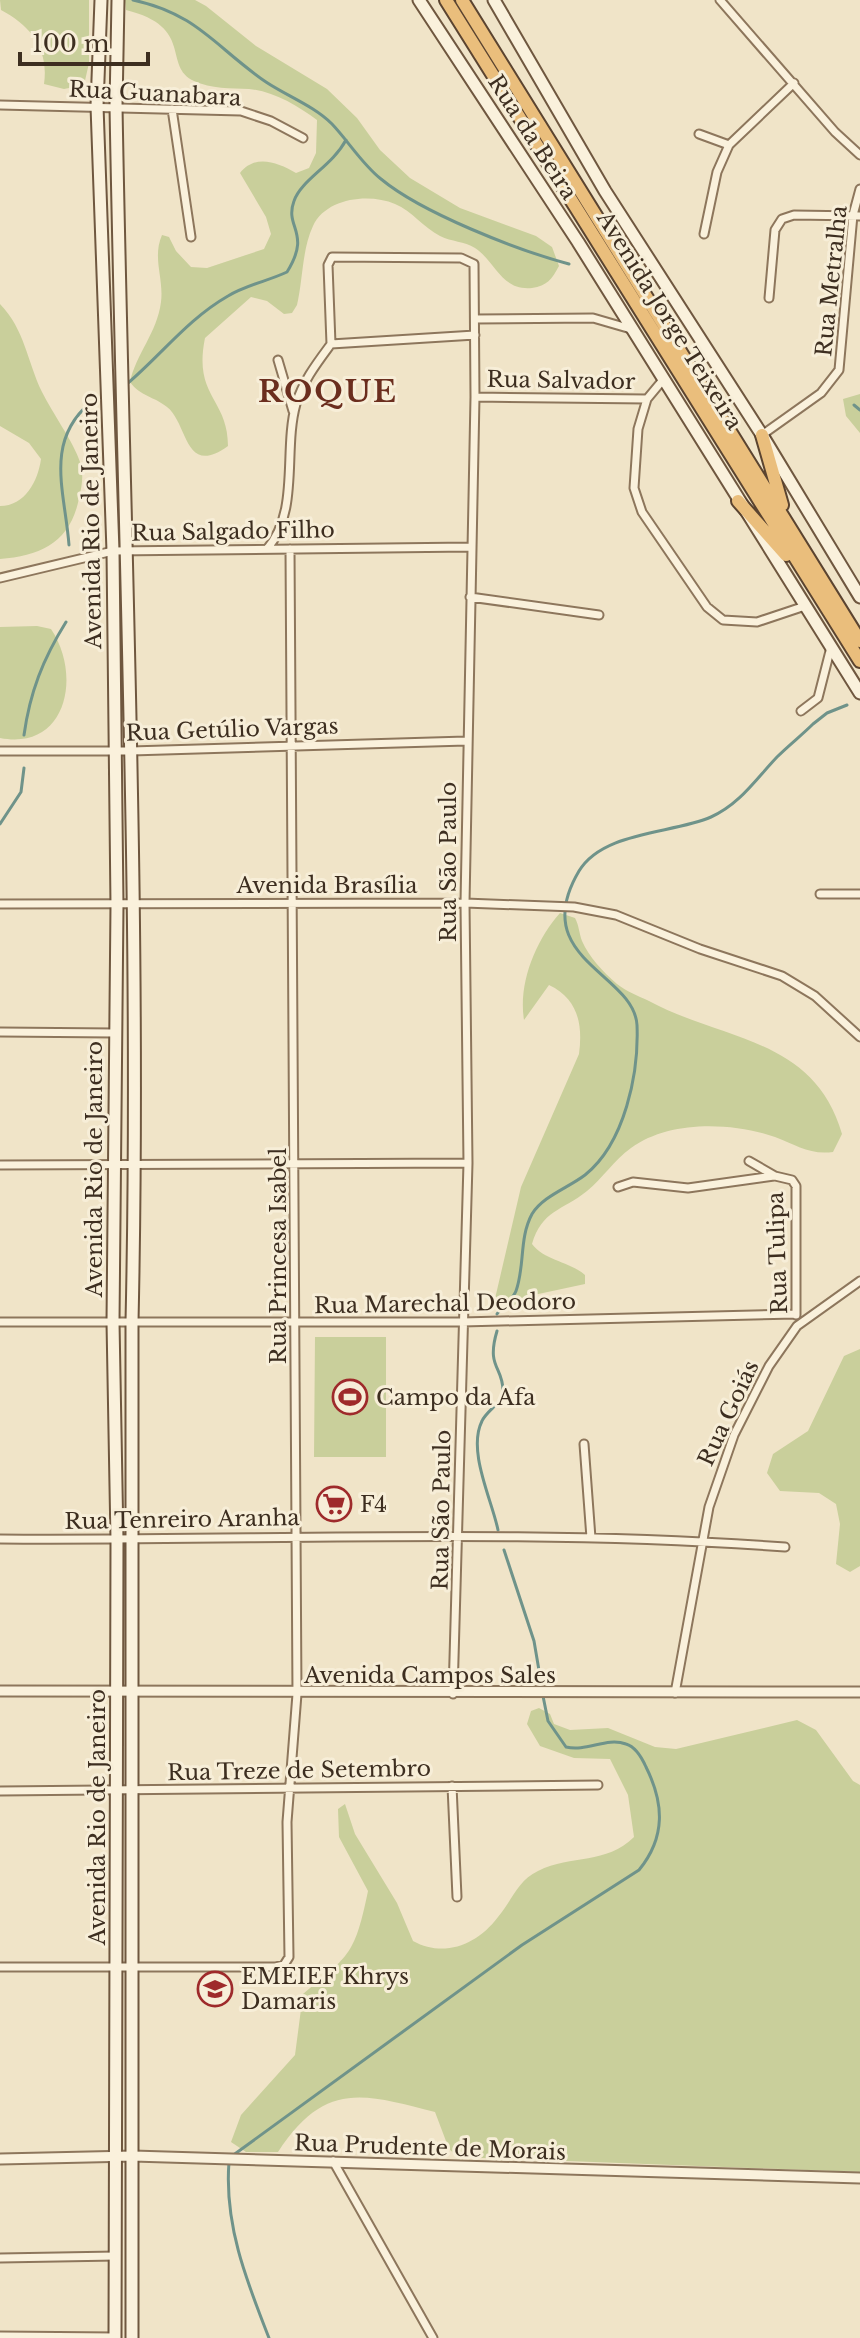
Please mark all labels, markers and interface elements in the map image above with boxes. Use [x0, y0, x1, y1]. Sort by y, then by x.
scale bar [20, 16, 148, 66]
text: 100 m [32, 29, 110, 58]
street label: Rua da Beira [482, 70, 583, 205]
street label: Rua Guanabara [68, 75, 243, 112]
street label: Rua Metralha [810, 203, 853, 358]
street label: Avenida Jorge Teixeira [591, 205, 748, 435]
street label: Rua Salvador [486, 366, 636, 395]
district label: ROQUE [258, 373, 398, 410]
street label: Avenida Rio de Janeiro [76, 393, 107, 650]
street label: Rua Salgado Filho [131, 516, 335, 547]
street label: Rua Getúlio Vargas [125, 712, 339, 747]
street label: Rua São Paulo [435, 782, 462, 942]
street label: Avenida Brasília [236, 872, 418, 899]
street label: Avenida Rio de Janeiro [81, 1041, 108, 1298]
street label: Rua Princesa Isabel [265, 1148, 292, 1364]
street label: Rua Tulipa [762, 1190, 793, 1315]
street label: Rua Marechal Deodoro [314, 1288, 576, 1319]
street label: Rua Goiás [692, 1356, 765, 1470]
sports icon: Campo da Afa [331, 1378, 369, 1416]
place label: Campo da Afa [376, 1384, 536, 1411]
street label: Rua São Paulo [427, 1429, 456, 1591]
supermarket icon: F4 [315, 1485, 353, 1523]
place label: F4 [360, 1491, 387, 1518]
street label: Rua Tenreiro Aranha [64, 1504, 301, 1535]
street label: Avenida Campos Sales [303, 1662, 556, 1689]
street label: Avenida Rio de Janeiro [84, 1689, 111, 1946]
street label: Rua Treze de Setembro [167, 1755, 431, 1786]
place label: EMEIEF Khrys Damaris [241, 1963, 409, 2015]
school or university icon: EMEIEF Khrys Damaris [196, 1970, 234, 2008]
street label: Rua Prudente de Morais [293, 2129, 567, 2166]

